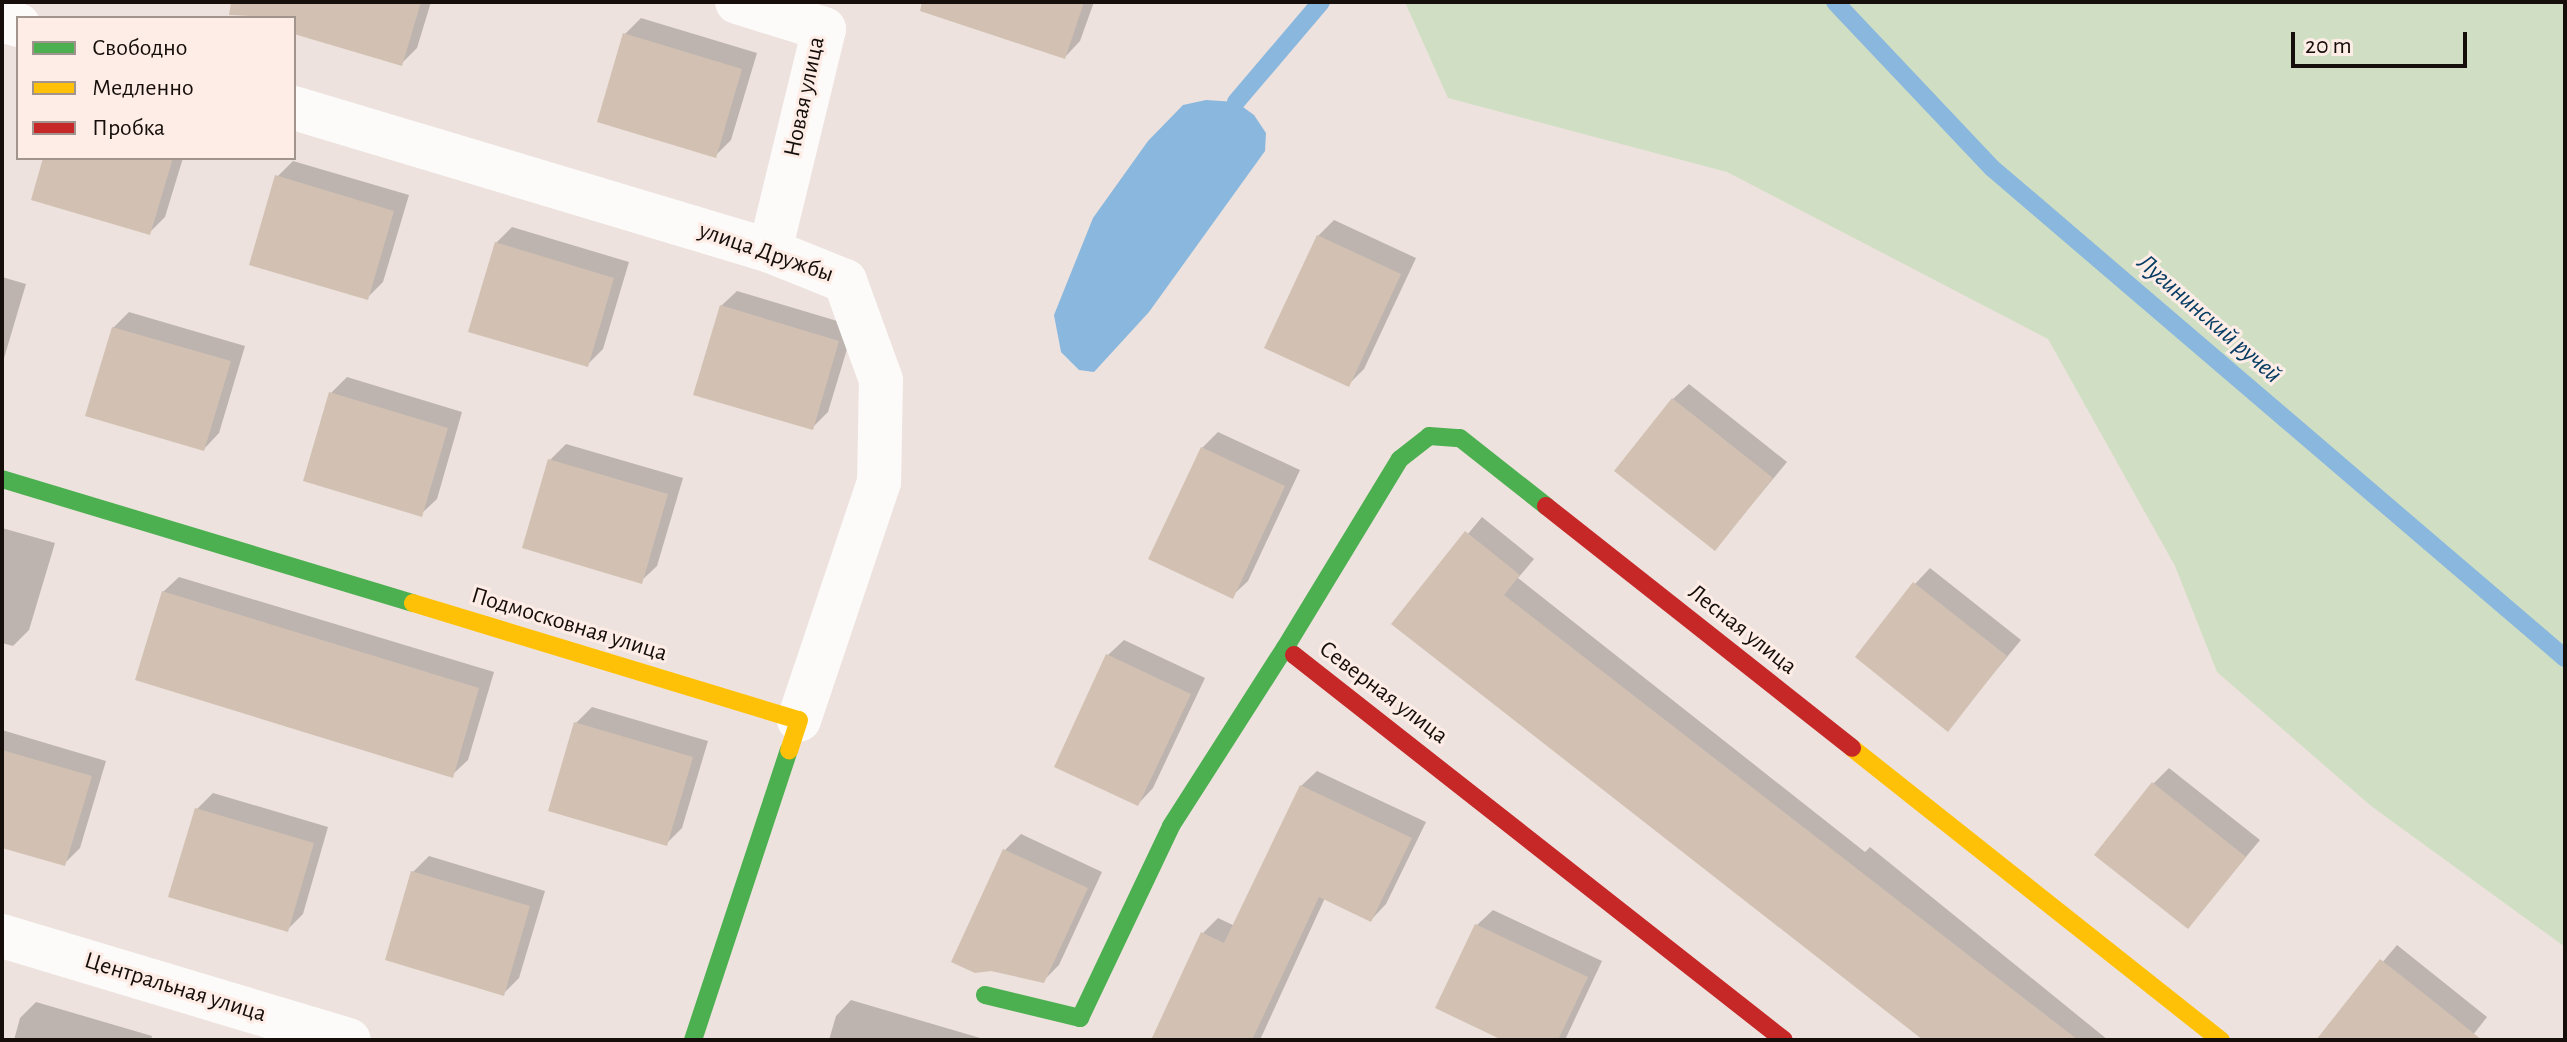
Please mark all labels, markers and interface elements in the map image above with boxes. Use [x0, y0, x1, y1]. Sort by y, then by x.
legend [16, 16, 296, 160]
scale bar [2295, 16, 2471, 66]
street label: Новая улица [778, 34, 832, 160]
text: 20 m [2305, 34, 2352, 58]
text: Свободно [92, 36, 187, 60]
text: Медленно [92, 76, 194, 100]
text: Пробка [92, 116, 165, 140]
street label: улица Дружбы [695, 216, 837, 290]
water label: Лугининский ручей [2130, 248, 2288, 390]
street label: Лесная улица [1682, 579, 1802, 681]
street label: Подмосковная улица [468, 582, 670, 668]
street label: Северная улица [1313, 635, 1453, 751]
street label: Центральная улица [80, 947, 270, 1029]

